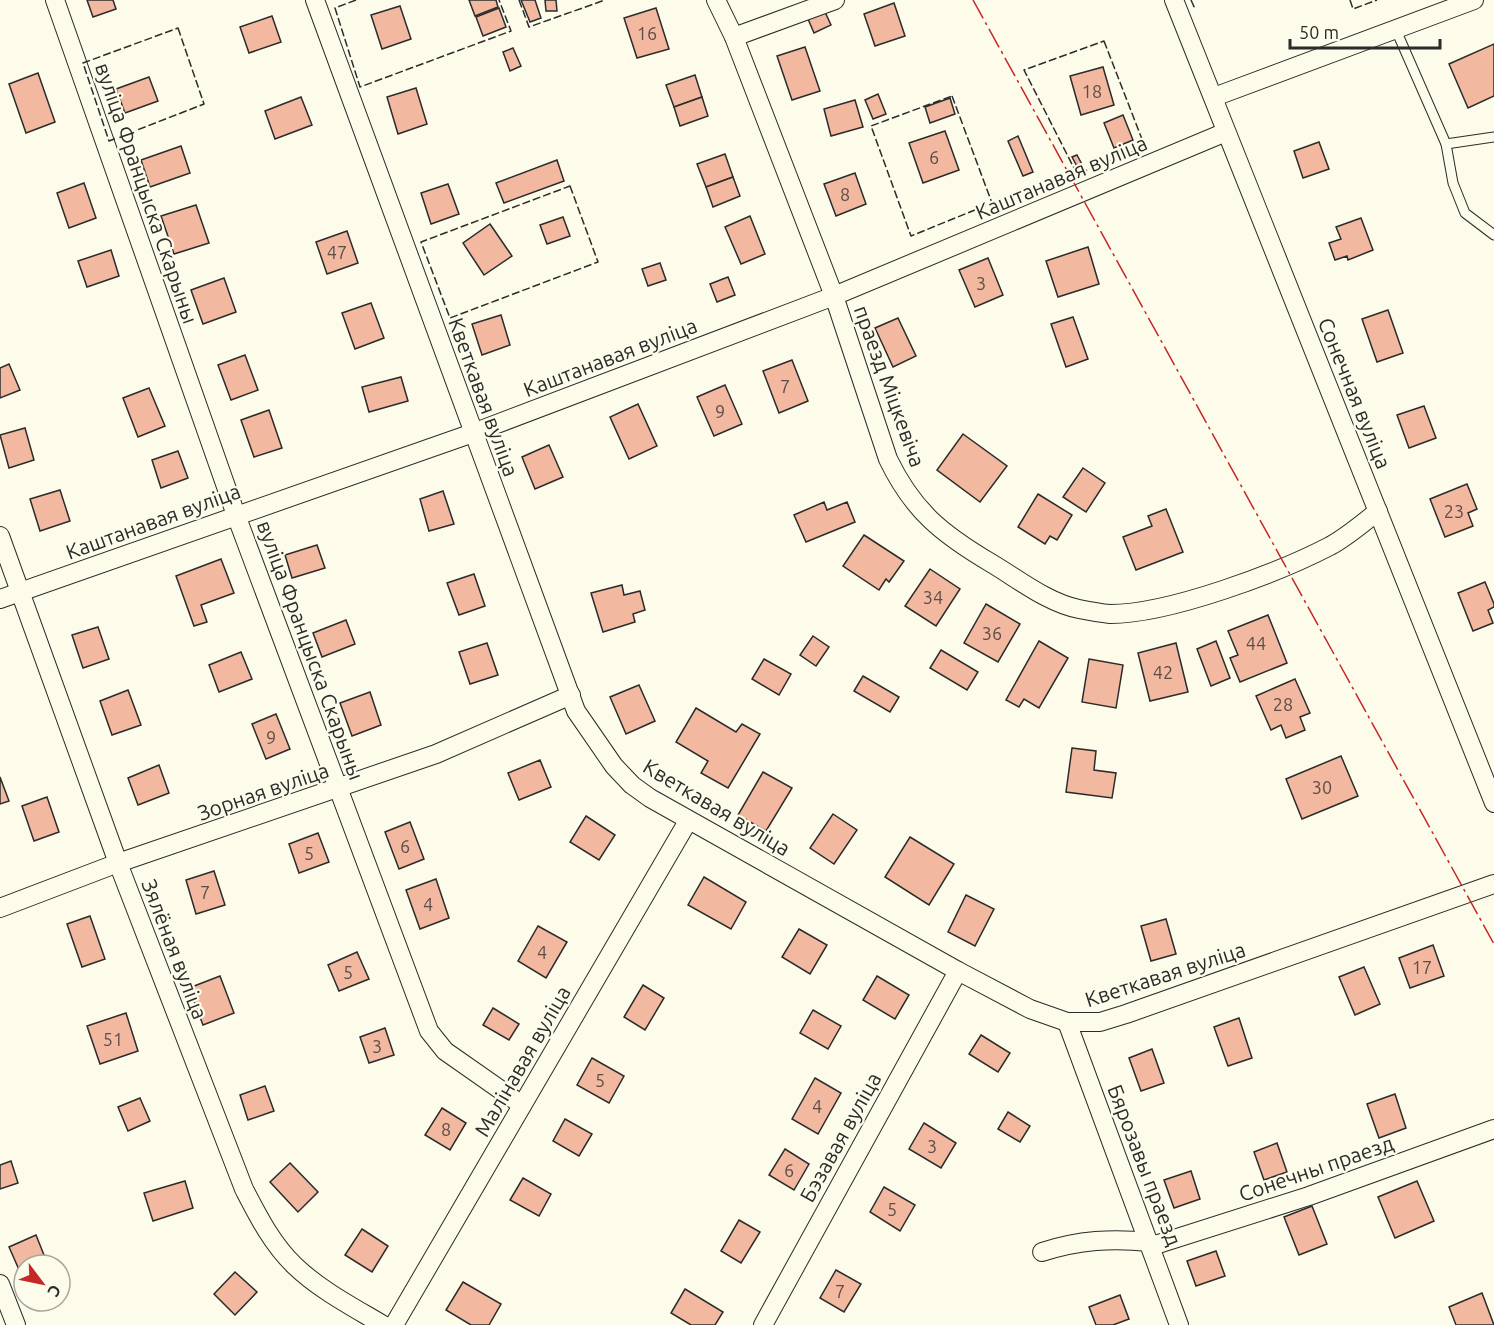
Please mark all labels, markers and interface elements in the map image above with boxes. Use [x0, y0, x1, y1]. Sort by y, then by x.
scale bar [1290, 12, 1440, 50]
text: 50 m [1299, 22, 1339, 42]
house number: 16 [637, 23, 657, 43]
street label: вуліца Францыска Скарыны [91, 59, 203, 327]
house number: 18 [1082, 81, 1102, 101]
street label: Каштанавая вуліца [972, 130, 1150, 224]
house number: 6 [929, 147, 939, 167]
house number: 8 [840, 184, 850, 204]
house number: 47 [327, 242, 347, 262]
house number: 3 [976, 273, 986, 293]
street label: праезд Міцкевіча [850, 302, 930, 470]
street label: Каштанавая вуліца [520, 313, 700, 401]
street label: Кветкавая вуліца [444, 314, 524, 480]
street label: Сонечная вуліца [1314, 314, 1396, 472]
house number: 7 [780, 376, 790, 396]
house number: 9 [715, 401, 725, 421]
street label: Каштанавая вуліца [62, 478, 244, 564]
house number: 23 [1444, 501, 1464, 521]
street label: вуліца Францыска Скарыны [253, 517, 369, 783]
house number: 34 [923, 587, 943, 607]
house number: 36 [982, 623, 1002, 643]
house number: 44 [1246, 633, 1266, 653]
house number: 42 [1153, 662, 1173, 682]
house number: 28 [1273, 694, 1293, 714]
house number: 9 [266, 727, 276, 747]
street label: Кветкавая вуліца [639, 754, 795, 860]
street label: Зорная вуліца [194, 757, 332, 825]
house number: 30 [1312, 777, 1332, 797]
house number: 6 [400, 836, 410, 856]
house number: 5 [304, 843, 314, 863]
street label: Зялёная вуліца [137, 876, 213, 1022]
house number: 7 [200, 882, 210, 902]
house number: 4 [423, 894, 433, 914]
street label: Кветкавая вуліца [1082, 937, 1248, 1011]
house number: 4 [537, 942, 547, 962]
house number: 17 [1412, 957, 1432, 977]
house number: 5 [343, 962, 353, 982]
street label: Малінавая вуліца [469, 982, 575, 1140]
house number: 51 [103, 1029, 123, 1049]
house number: 3 [372, 1036, 382, 1056]
street label: Бэзавая вуліца [795, 1068, 885, 1206]
house number: 5 [595, 1070, 605, 1090]
street label: Бярозавы праезд [1103, 1081, 1187, 1249]
house number: 4 [812, 1096, 822, 1116]
house number: 8 [441, 1119, 451, 1139]
street label: Сонечны праезд [1236, 1130, 1396, 1206]
house number: 3 [927, 1136, 937, 1156]
house number: 6 [784, 1160, 794, 1180]
house number: 5 [887, 1199, 897, 1219]
north arrow [12, 1253, 72, 1313]
house number: 7 [835, 1281, 845, 1301]
text: С [44, 1282, 65, 1300]

